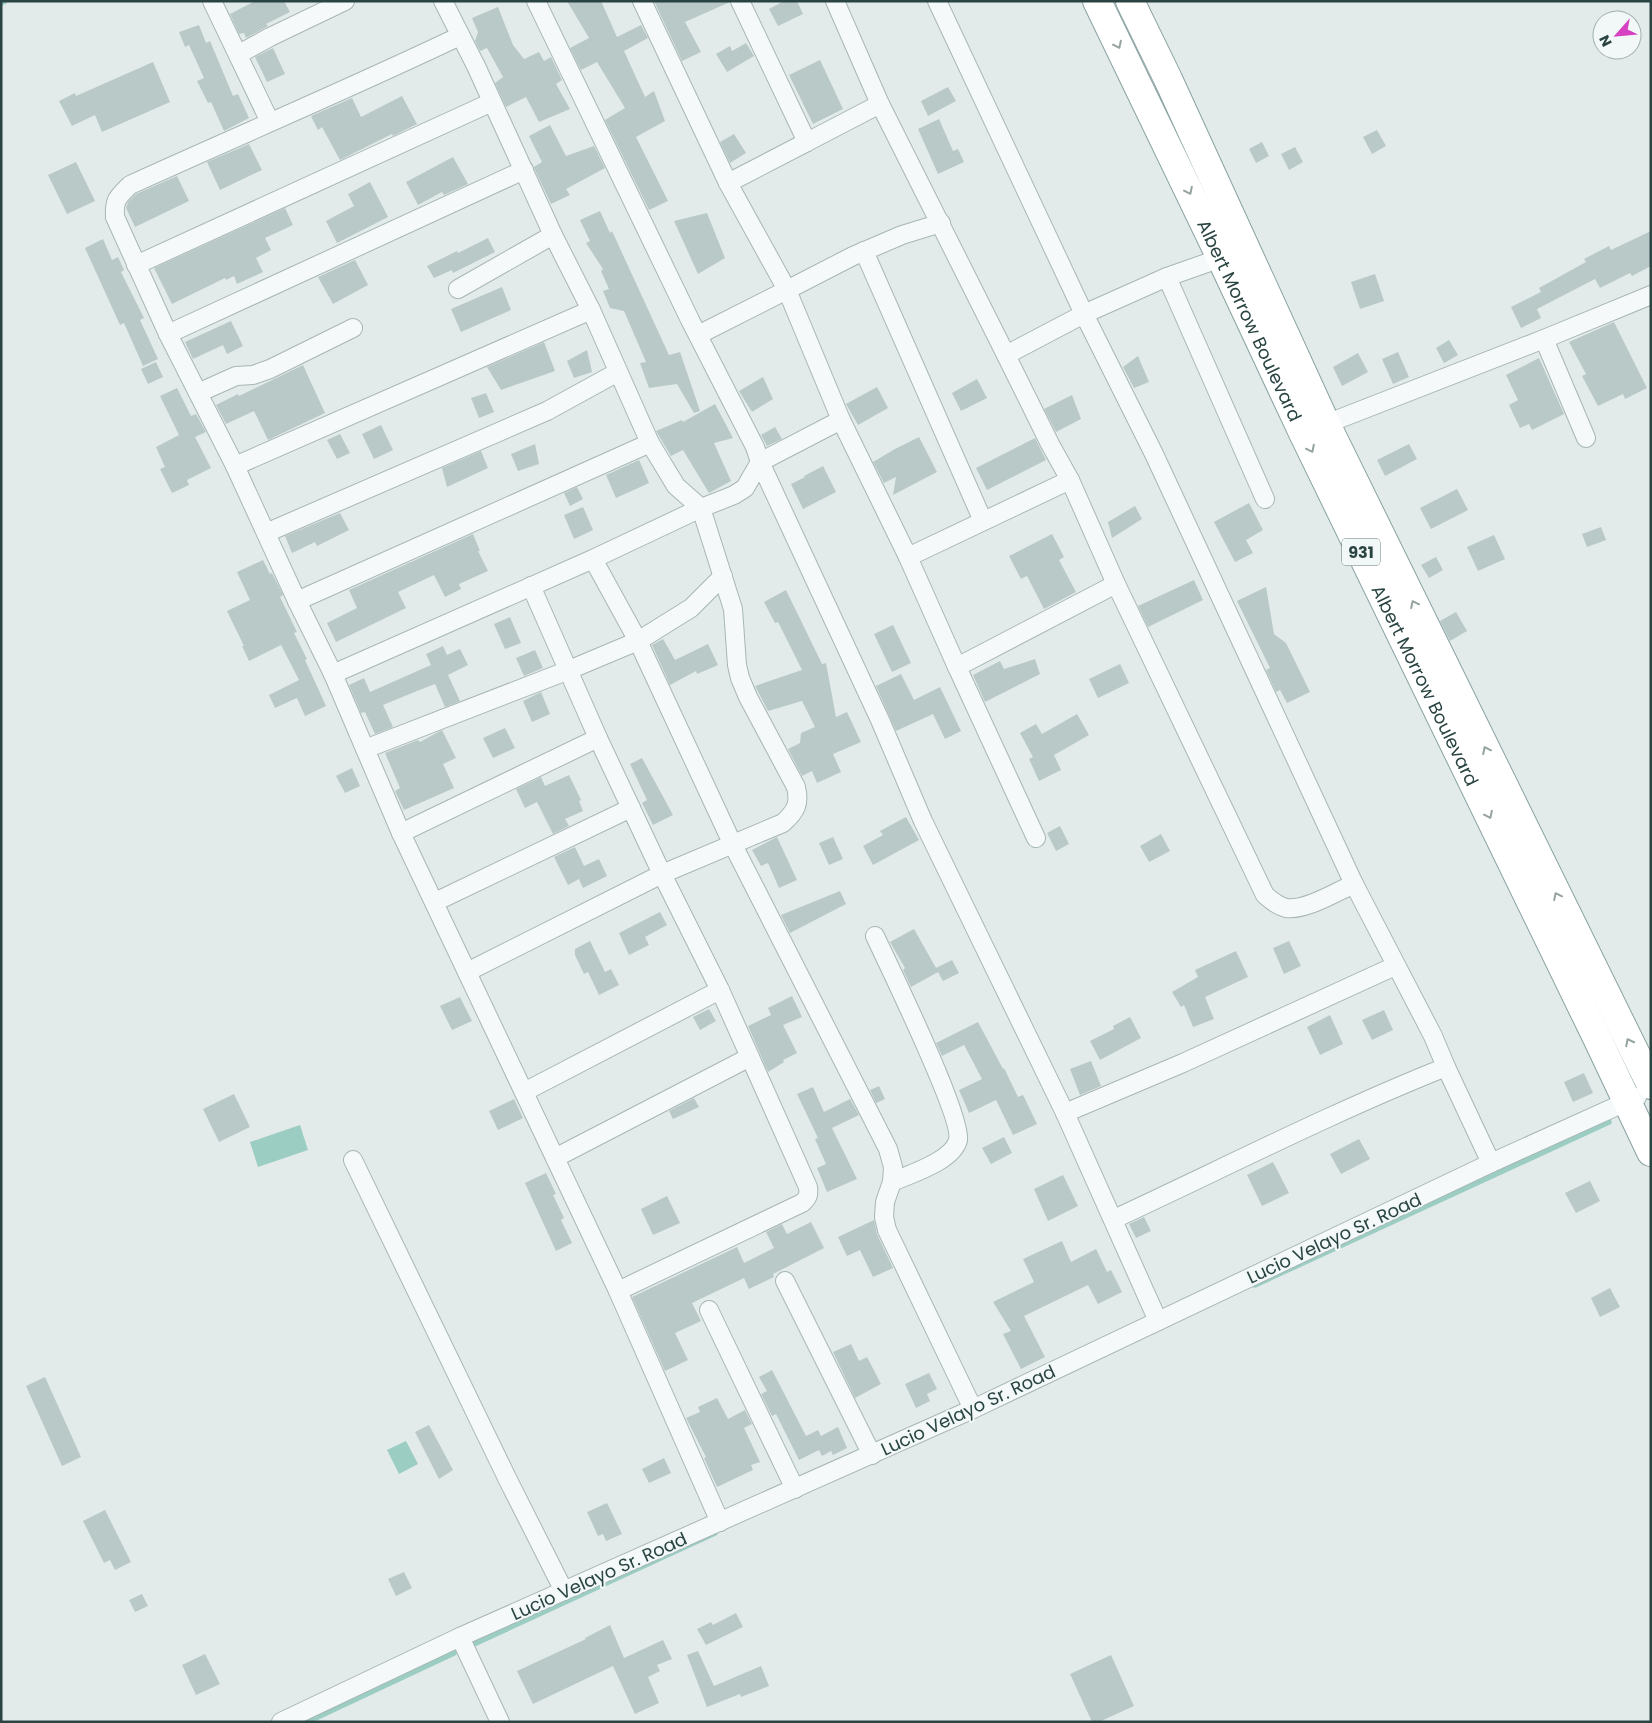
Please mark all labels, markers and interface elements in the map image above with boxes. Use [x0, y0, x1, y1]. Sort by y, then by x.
north arrow [1592, 10, 1642, 60]
text: N [1594, 32, 1617, 50]
one-way arrow [1112, 40, 1122, 49]
one-way arrow [1183, 186, 1193, 195]
street label: Albert Morrow Boulevard [1192, 215, 1308, 425]
one-way arrow [1304, 444, 1315, 453]
road number: 931 [1342, 538, 1380, 566]
street label: Albert Morrow Boulevard [1366, 581, 1485, 790]
one-way arrow [1410, 600, 1420, 609]
one-way arrow [1481, 746, 1492, 755]
one-way arrow [1483, 810, 1493, 819]
one-way arrow [1553, 892, 1563, 901]
one-way arrow [1625, 1038, 1635, 1047]
street label: Lucio Velayo Sr. Road [1243, 1187, 1425, 1289]
street label: Lucio Velayo Sr. Road [877, 1359, 1059, 1461]
street label: Lucio Velayo Sr. Road [507, 1526, 691, 1626]

